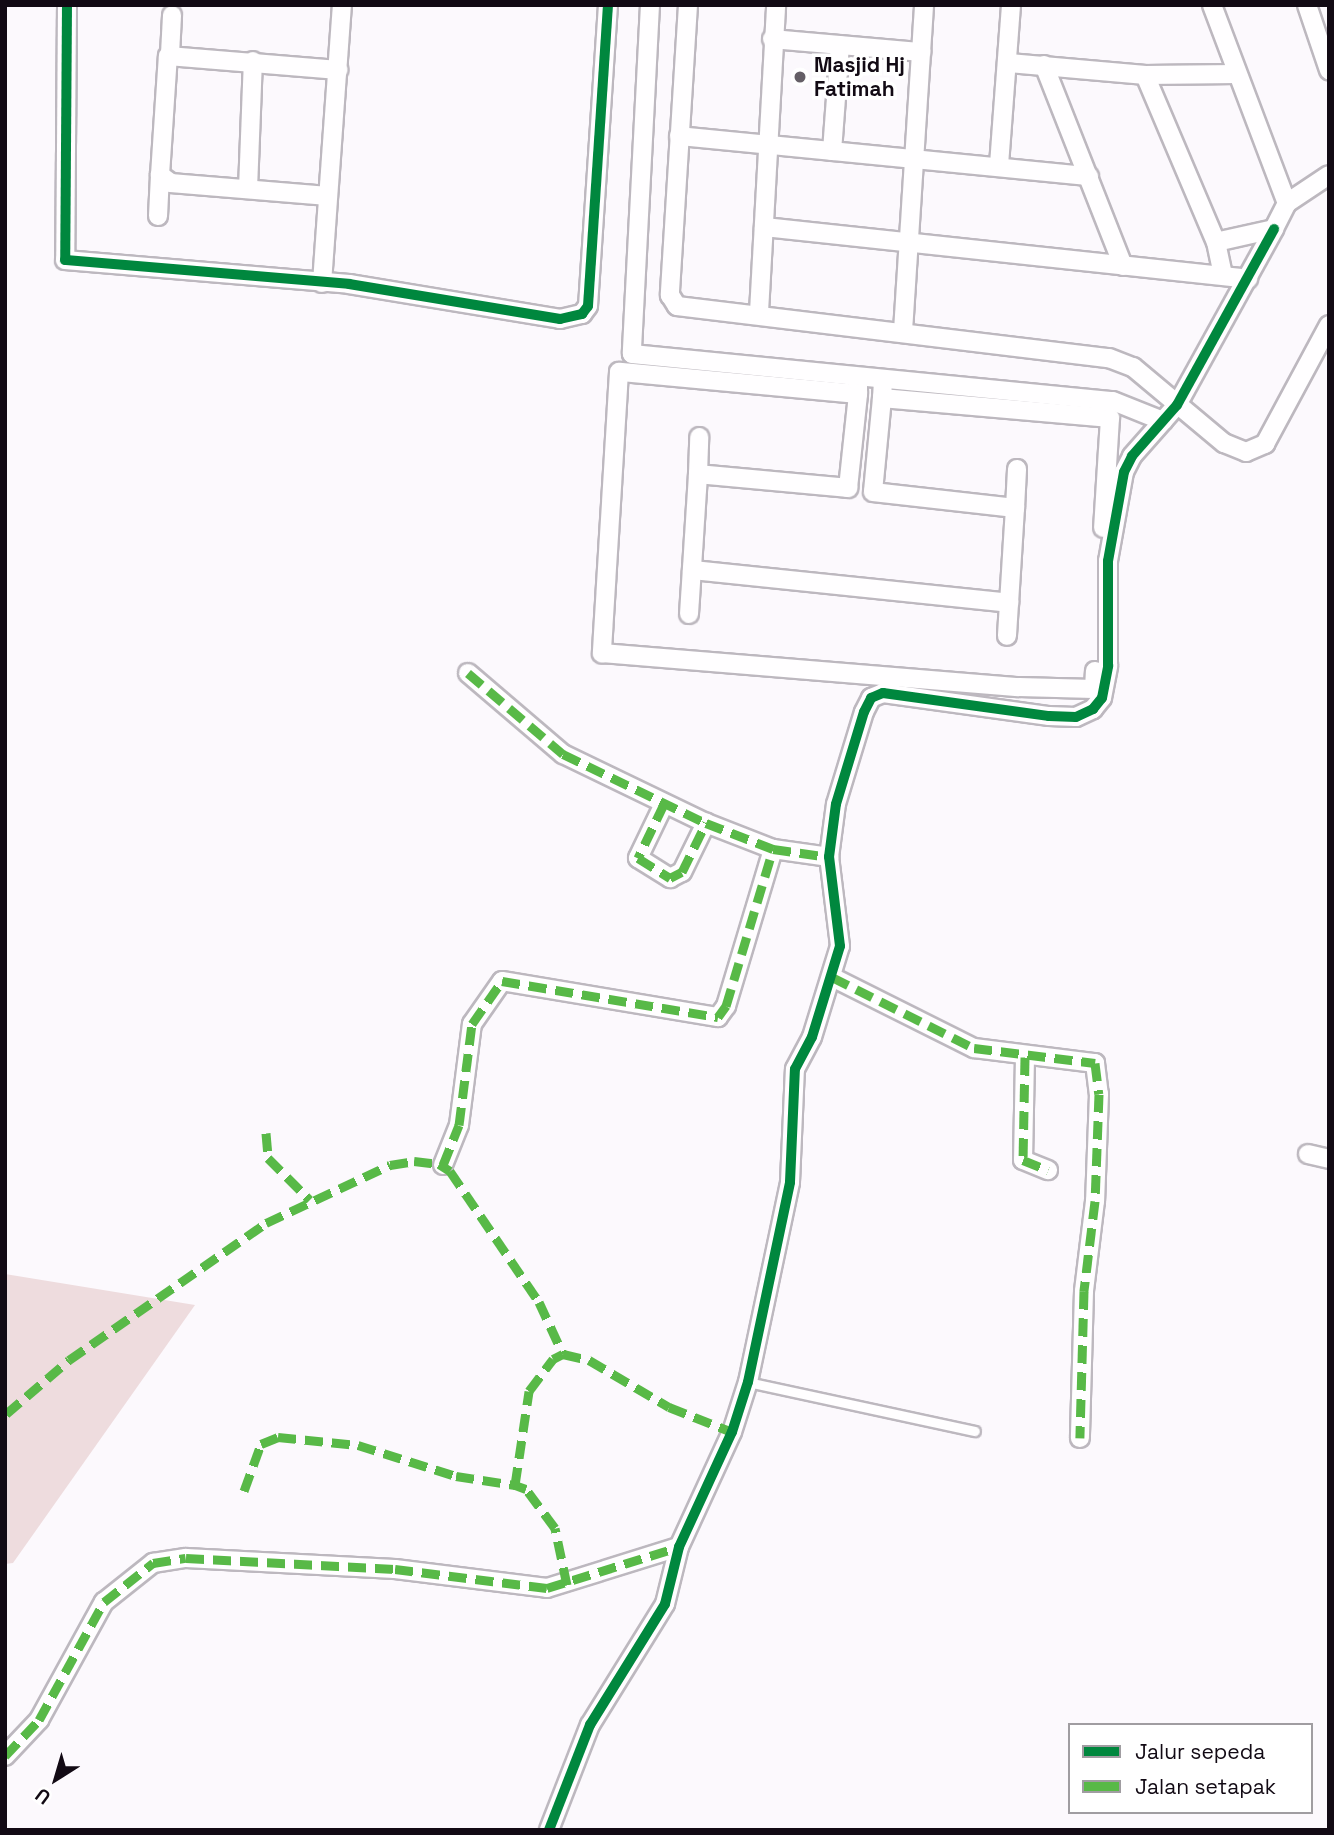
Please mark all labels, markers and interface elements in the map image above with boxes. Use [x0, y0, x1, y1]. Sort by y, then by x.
place label: Masjid Hj Fatimah [814, 52, 905, 102]
marker: Masjid Hj Fatimah [792, 69, 808, 85]
legend [1068, 1723, 1313, 1814]
text: Jalur sepeda [1135, 1738, 1265, 1765]
north arrow [21, 1744, 91, 1814]
text: Jalan setapak [1135, 1773, 1276, 1800]
text: U [30, 1782, 56, 1810]

